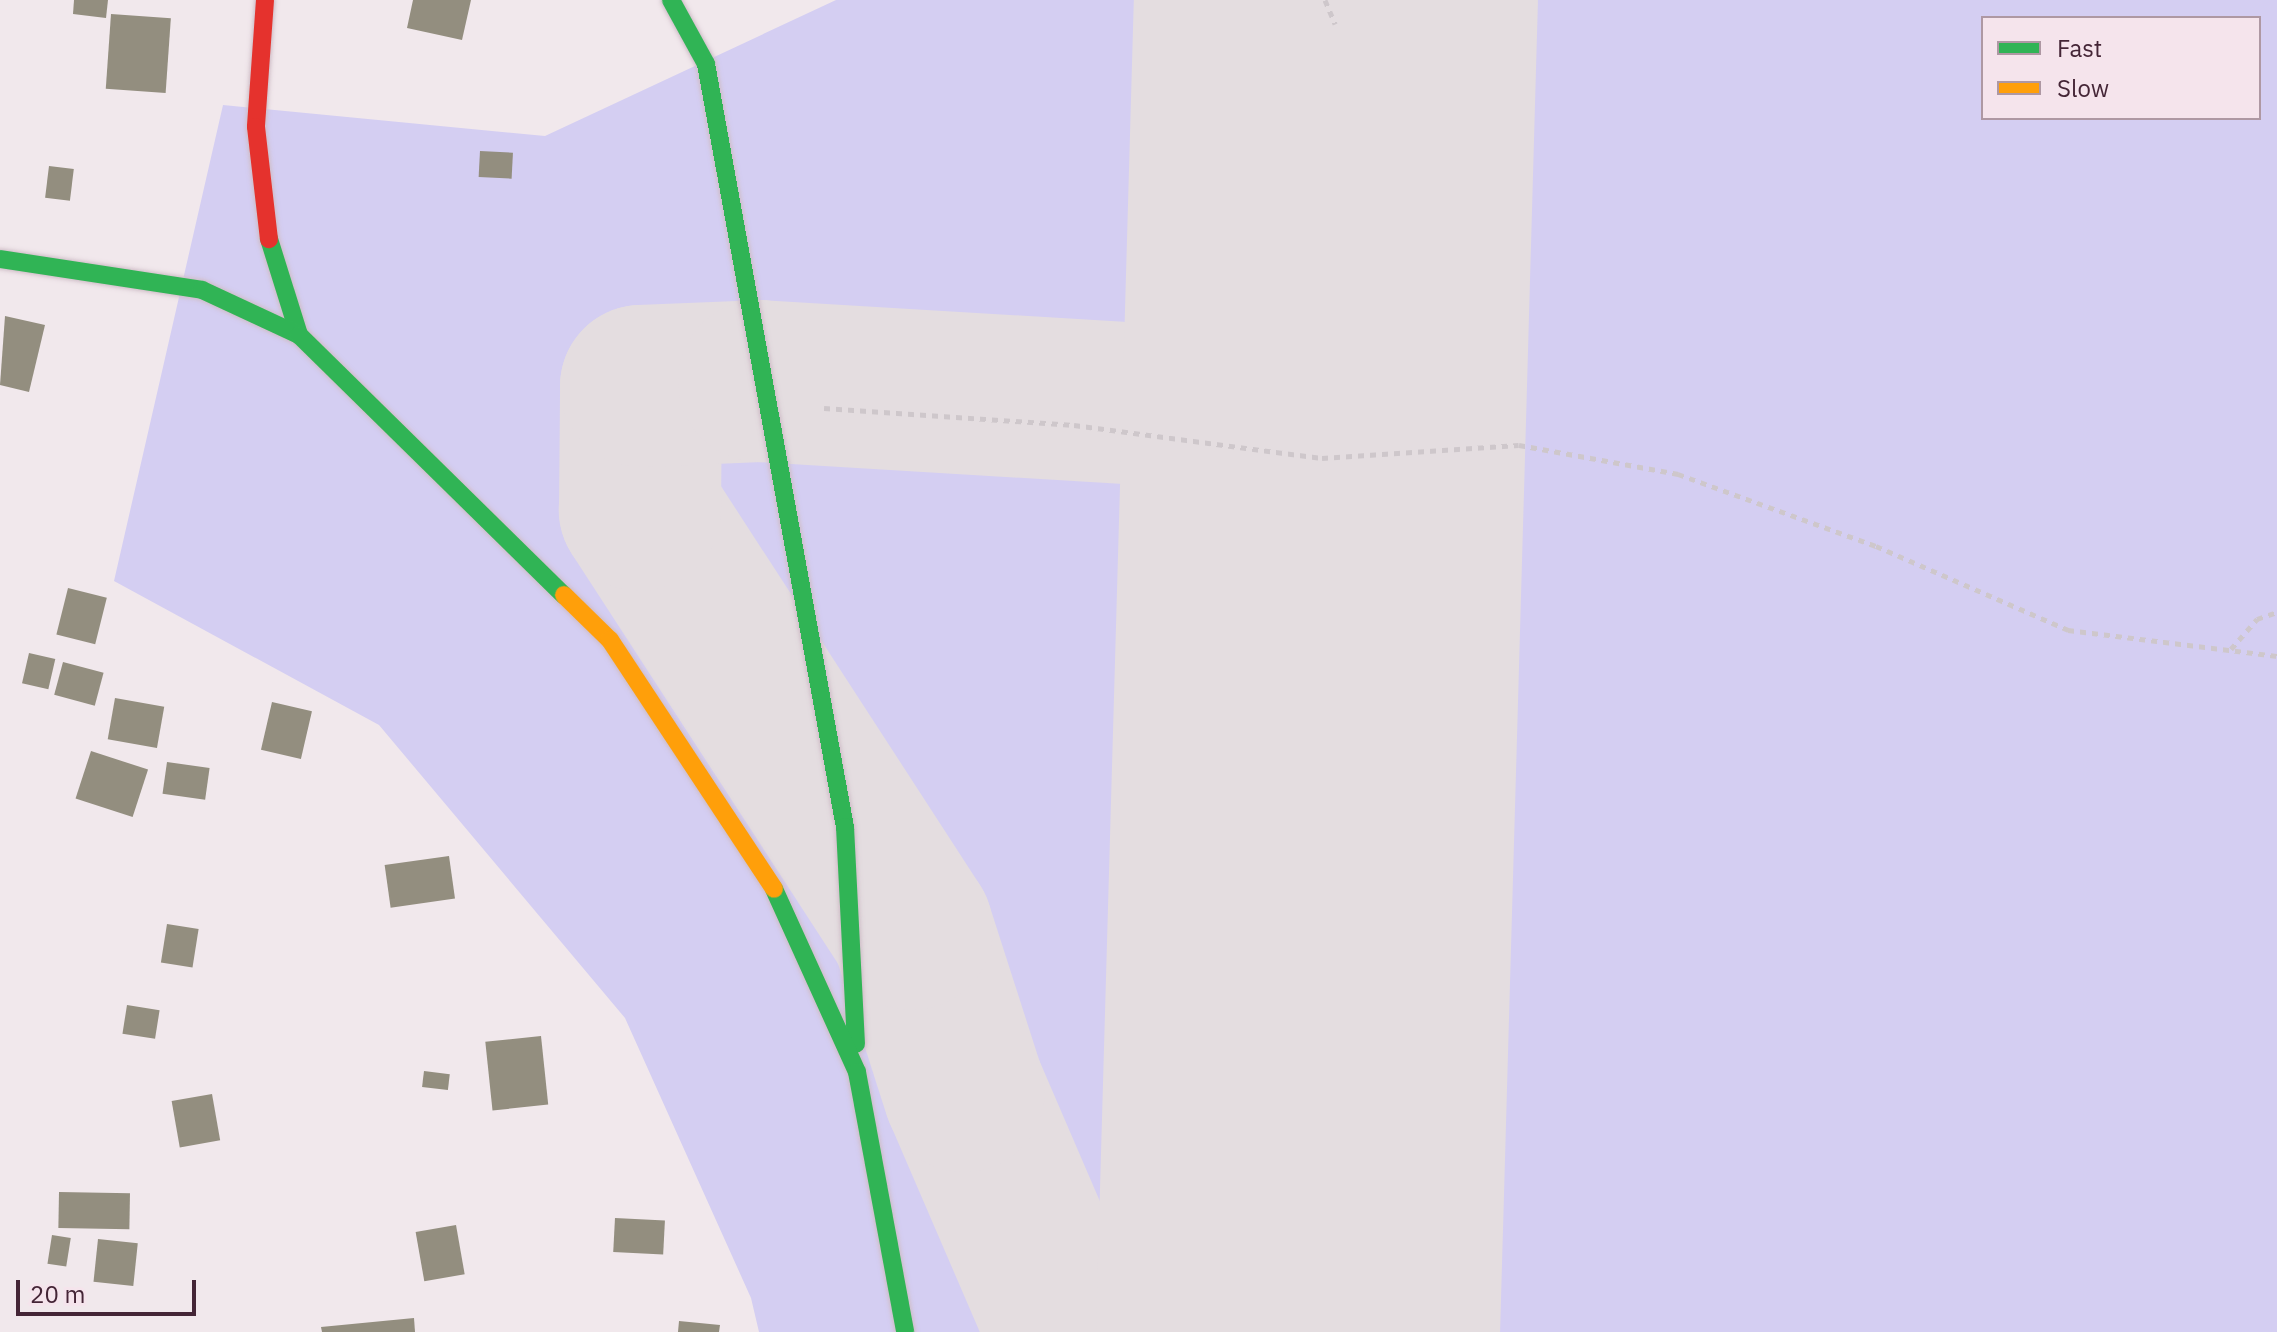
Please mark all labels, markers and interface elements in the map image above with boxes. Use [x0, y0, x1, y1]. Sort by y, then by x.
legend [1981, 16, 2261, 120]
text: Fast [2057, 32, 2102, 64]
text: Slow [2057, 72, 2109, 104]
scale bar [20, 1264, 200, 1314]
text: 20 m [30, 1278, 85, 1310]

